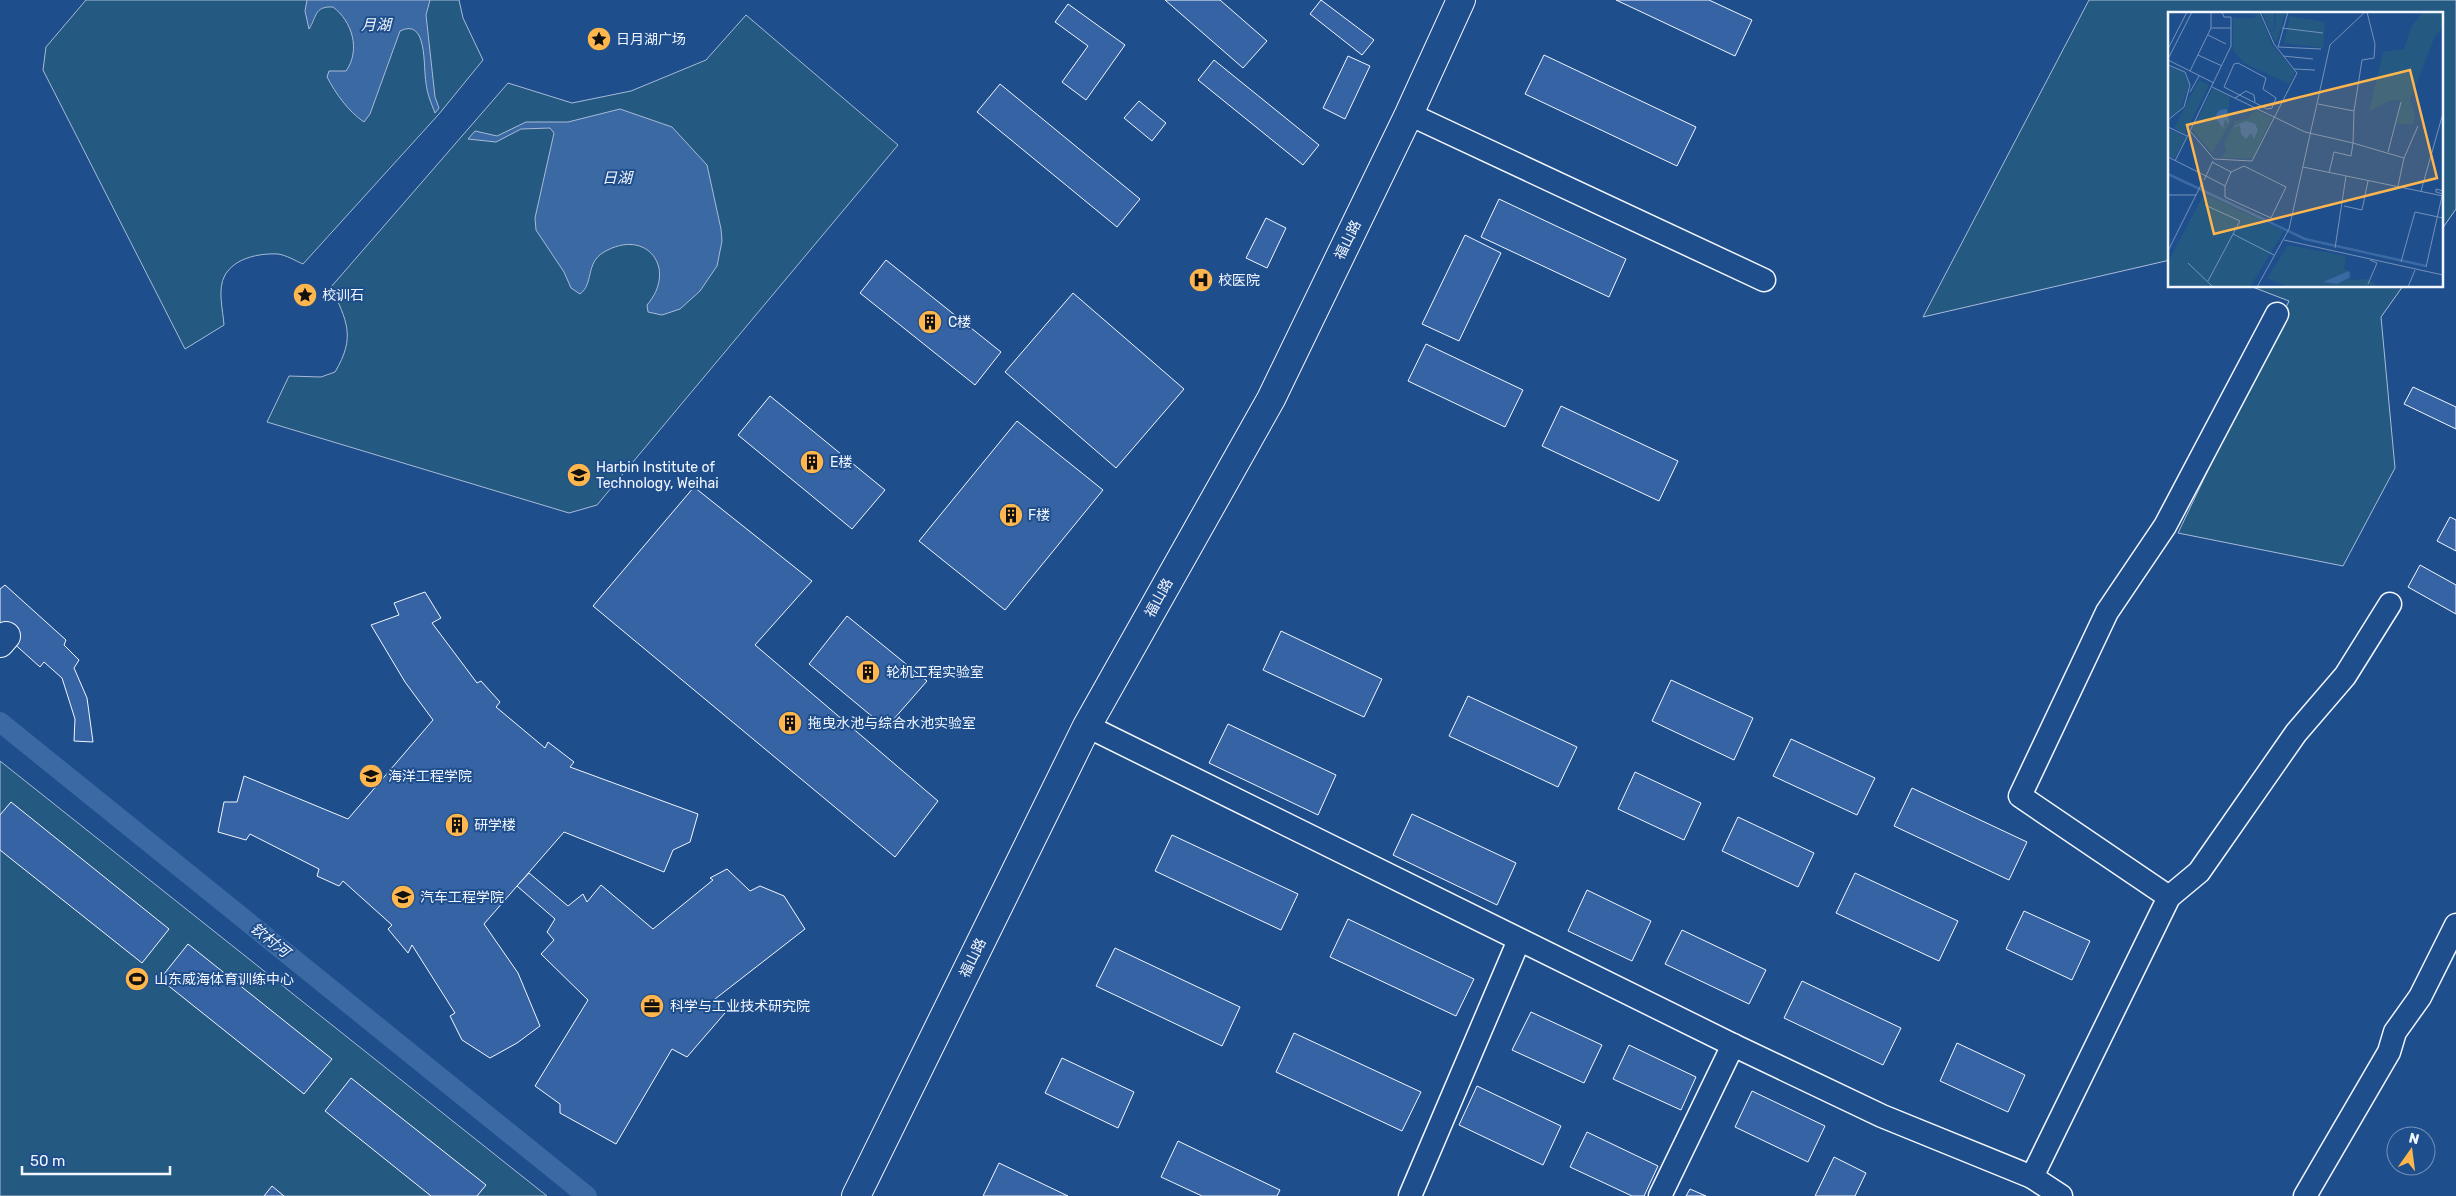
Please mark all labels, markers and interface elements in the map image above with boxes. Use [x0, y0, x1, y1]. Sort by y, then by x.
inset map [2168, 12, 2444, 288]
water label: 月湖 [361, 16, 393, 34]
place icon: 日月湖广场 [586, 26, 612, 52]
place label: 日月湖广场 [616, 31, 686, 48]
water label: 日湖 [602, 169, 634, 187]
street label: 福山路 [1331, 217, 1365, 263]
hospital icon: 校医院 [1188, 267, 1214, 293]
place label: 校医院 [1218, 272, 1260, 289]
place icon: 校训石 [292, 282, 318, 308]
place label: 校训石 [322, 287, 364, 304]
building icon: C楼 [917, 309, 943, 335]
place label: C楼 [948, 314, 971, 331]
building icon: E楼 [799, 449, 825, 475]
place label: E楼 [830, 454, 852, 471]
place label: Harbin Institute of Technology, Weihai [596, 459, 719, 492]
school or university icon: Harbin Institute of Technology, Weihai [566, 462, 592, 488]
building icon: F楼 [998, 502, 1024, 528]
place label: F楼 [1028, 507, 1050, 524]
street label: 福山路 [1141, 576, 1177, 620]
building icon: 轮机工程实验室 [855, 659, 881, 685]
place label: 轮机工程实验室 [886, 664, 984, 681]
building icon: 拖曳水池与综合水池实验室 [777, 710, 803, 736]
place label: 拖曳水池与综合水池实验室 [808, 715, 976, 732]
school or university icon: 海洋工程学院 [358, 763, 384, 789]
place label: 海洋工程学院 [388, 768, 472, 785]
building icon: 研学楼 [444, 812, 470, 838]
place label: 研学楼 [474, 817, 516, 834]
school or university icon: 汽车工程学院 [390, 884, 416, 910]
place label: 汽车工程学院 [420, 889, 504, 906]
water label: 钦村河 [247, 919, 295, 963]
street label: 福山路 [956, 935, 990, 981]
sports icon: 山东威海体育训练中心 [124, 966, 150, 992]
place label: 山东威海体育训练中心 [154, 971, 294, 988]
office icon: 科学与工业技术研究院 [639, 993, 665, 1019]
place label: 科学与工业技术研究院 [670, 998, 810, 1015]
north arrow [2386, 1126, 2436, 1176]
text: N [2407, 1129, 2421, 1148]
scale bar [22, 1144, 170, 1176]
text: 50 m [30, 1152, 65, 1170]

